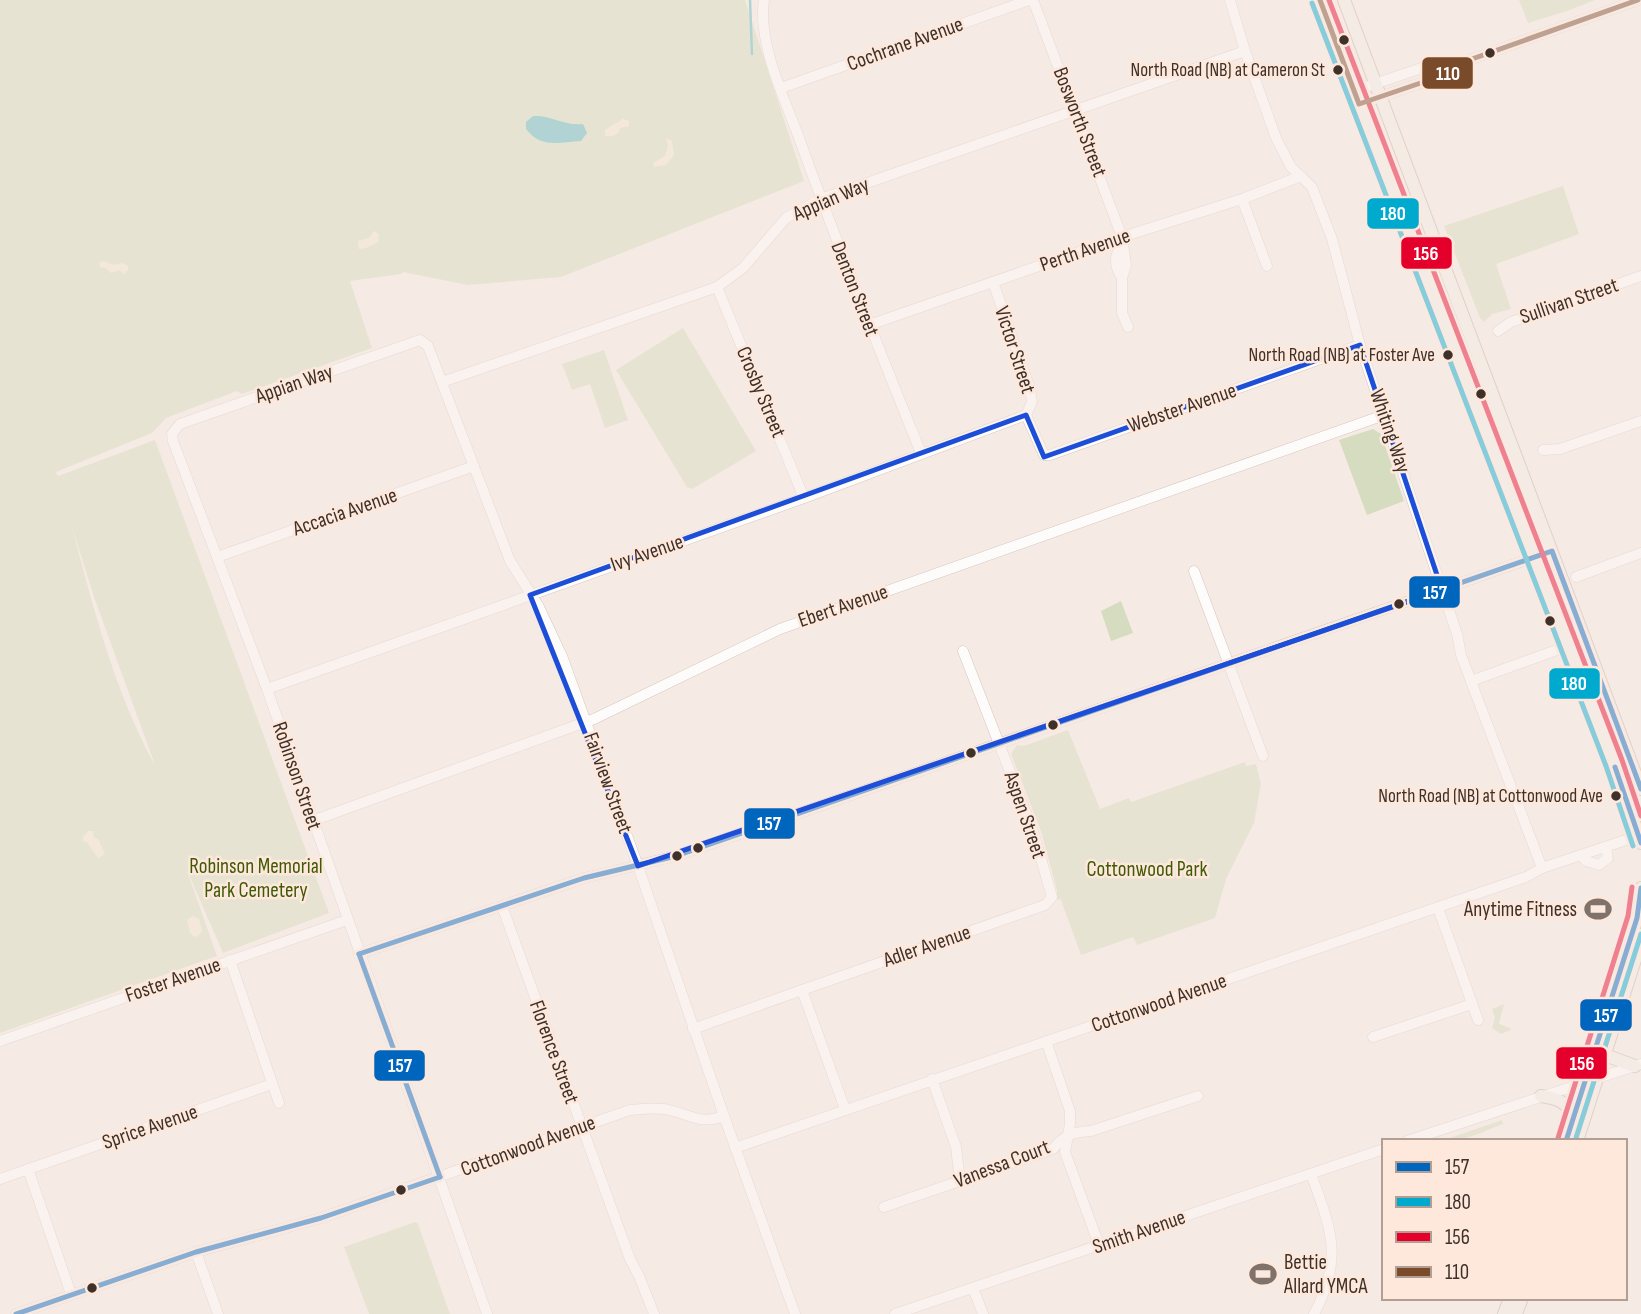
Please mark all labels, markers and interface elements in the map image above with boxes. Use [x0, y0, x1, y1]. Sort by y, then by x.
street label: Cochrane Avenue [843, 11, 967, 77]
unlabelled marker [1337, 33, 1351, 47]
unlabelled marker [1483, 46, 1497, 60]
line badge: 110 [1421, 56, 1474, 90]
place label: North Road (NB) at Cameron St [1130, 59, 1325, 82]
marker: North Road (NB) at Cameron St [1331, 63, 1345, 77]
text: 110 [1436, 63, 1460, 86]
street label: Bosworth Street [1048, 64, 1112, 180]
street label: Appian Way [788, 172, 873, 227]
line badge: 180 [1366, 197, 1420, 230]
text: 180 [1380, 203, 1406, 226]
street label: Perth Avenue [1037, 223, 1133, 277]
line badge: 156 [1400, 236, 1453, 270]
street label: Denton Street [826, 238, 884, 340]
text: 156 [1414, 243, 1438, 266]
street label: Sullivan Street [1516, 273, 1622, 329]
street label: Victor Street [989, 303, 1041, 397]
street label: Crosby Street [731, 343, 791, 441]
place label: North Road (NB) at Foster Ave [1248, 344, 1435, 367]
marker: North Road (NB) at Foster Ave [1441, 348, 1455, 362]
street label: Appian Way [251, 359, 336, 409]
street label: Webster Avenue [1124, 378, 1240, 438]
street label: Whiting Way [1364, 386, 1416, 476]
unlabelled marker [1474, 387, 1488, 401]
street label: Accacia Avenue [289, 482, 401, 542]
street label: Ivy Avenue [607, 529, 687, 577]
line badge: 157 [1408, 575, 1461, 609]
street label: Ebert Avenue [795, 579, 891, 633]
text: 157 [1423, 582, 1448, 605]
unlabelled marker [1392, 597, 1406, 611]
unlabelled marker [1543, 614, 1557, 628]
line badge: 180 [1548, 667, 1601, 700]
text: 180 [1561, 673, 1587, 696]
unlabelled marker [1046, 718, 1060, 732]
street label: Robinson Street [267, 719, 327, 833]
street label: Fairview Street [578, 729, 638, 837]
unlabelled marker [964, 746, 978, 760]
street label: Aspen Street [998, 767, 1052, 862]
place label: North Road (NB) at Cottonwood Ave [1378, 785, 1603, 808]
marker: North Road (NB) at Cottonwood Ave [1609, 789, 1623, 803]
line badge: 157 [743, 807, 796, 840]
text: 157 [757, 813, 782, 836]
unlabelled marker [691, 841, 705, 855]
unlabelled marker [670, 849, 684, 863]
park label: Robinson Memorial Park Cemetery [189, 854, 323, 903]
park label: Cottonwood Park [1087, 857, 1207, 882]
sports icon: Anytime Fitness [1583, 894, 1613, 924]
place label: Anytime Fitness [1463, 897, 1577, 922]
street label: Adler Avenue [879, 919, 974, 973]
street label: Foster Avenue [122, 952, 224, 1008]
street label: Cottonwood Avenue [1088, 968, 1230, 1038]
street label: Florence Street [524, 997, 584, 1107]
line badge: 157 [1579, 998, 1633, 1032]
text: 157 [1594, 1005, 1619, 1028]
line badge: 156 [1555, 1046, 1608, 1080]
line badge: 157 [373, 1049, 426, 1082]
text: 156 [1570, 1053, 1594, 1076]
text: 157 [388, 1055, 413, 1078]
street label: Sprice Avenue [99, 1099, 201, 1155]
street label: Cottonwood Avenue [457, 1110, 599, 1182]
street label: Vanessa Court [951, 1134, 1053, 1194]
legend [1382, 1139, 1627, 1300]
text: 157 [1445, 1155, 1470, 1180]
unlabelled marker [394, 1183, 408, 1197]
text: 180 [1445, 1190, 1471, 1215]
street label: Smith Avenue [1089, 1204, 1189, 1260]
text: 156 [1445, 1225, 1470, 1250]
place label: Bettie Allard YMCA [1283, 1250, 1368, 1299]
sports icon: Bettie Allard YMCA [1248, 1259, 1278, 1289]
text: 110 [1445, 1260, 1469, 1285]
unlabelled marker [85, 1281, 99, 1295]

